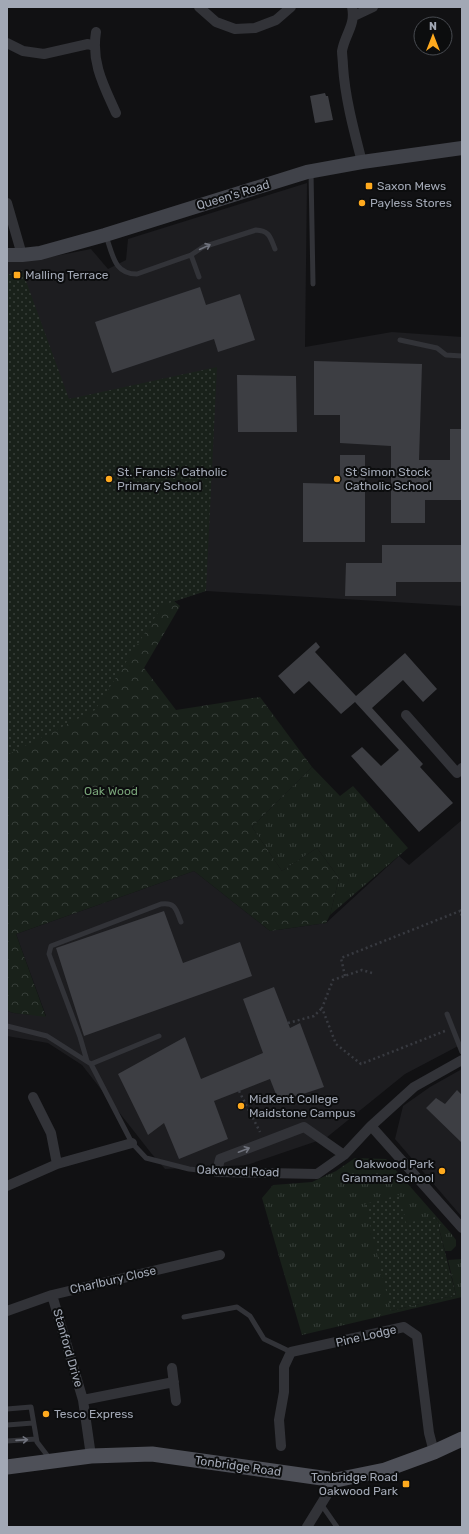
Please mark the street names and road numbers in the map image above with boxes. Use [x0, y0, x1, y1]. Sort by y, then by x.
street label: Queen's Road [195, 177, 271, 213]
street label: Oakwood Road [196, 1163, 280, 1179]
street label: Charlbury Close [68, 1263, 158, 1297]
street label: Stanford Drive [50, 1307, 86, 1389]
street label: Pine Lodge [334, 1322, 398, 1350]
street label: Tonbridge Road [194, 1453, 282, 1479]

